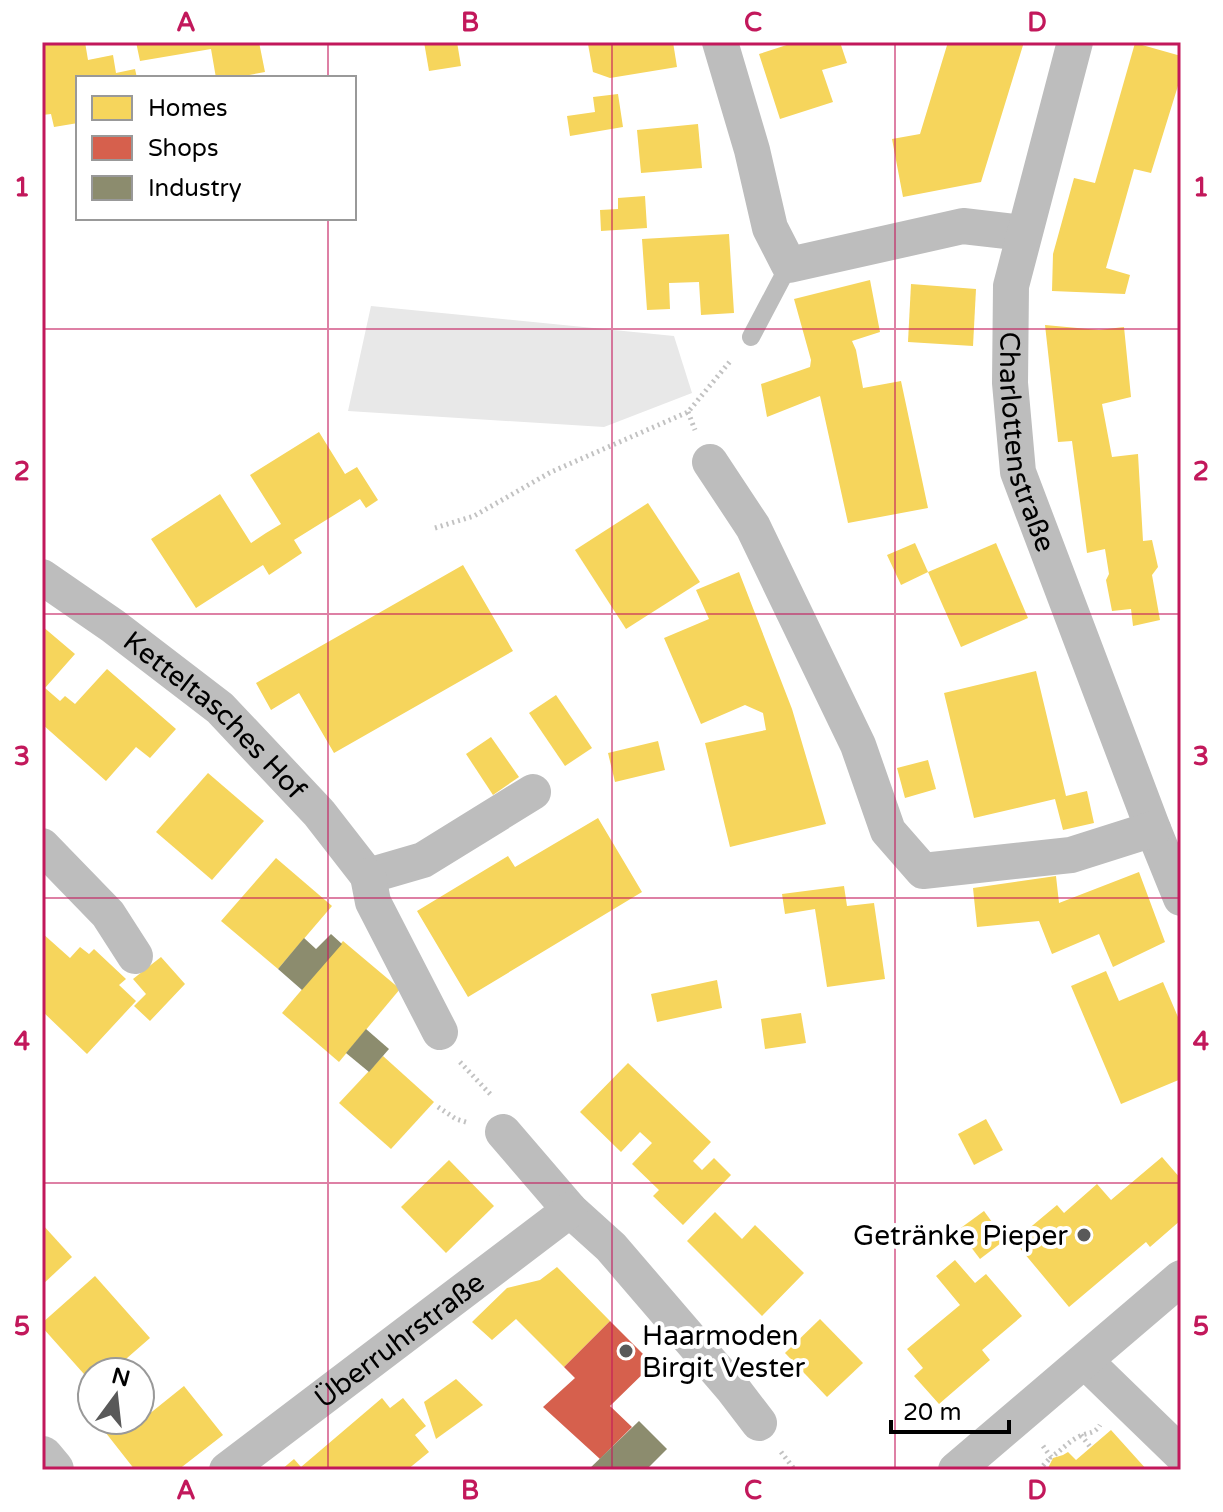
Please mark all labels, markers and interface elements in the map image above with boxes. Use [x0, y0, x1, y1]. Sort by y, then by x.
text: A [176, 7, 196, 38]
text: B [461, 7, 479, 38]
text: C [744, 7, 762, 38]
text: D [1027, 7, 1047, 38]
legend [76, 76, 356, 220]
text: Homes [148, 94, 228, 123]
text: Shops [148, 134, 218, 163]
text: 1 [14, 172, 30, 203]
text: 1 [1193, 172, 1209, 203]
text: Industry [148, 174, 242, 203]
street label: Charlottenstraße [992, 331, 1063, 557]
text: 2 [14, 456, 30, 487]
text: 2 [1193, 456, 1209, 487]
street label: Ketteltasches Hof [116, 624, 313, 807]
text: 3 [14, 741, 30, 772]
text: 3 [1193, 741, 1209, 772]
text: 4 [14, 1026, 30, 1057]
text: 4 [1193, 1026, 1209, 1057]
place label: Getränke Pieper [853, 1219, 1068, 1253]
marker: Getränke Pieper [1075, 1226, 1093, 1244]
street label: Überruhrstraße [308, 1265, 491, 1416]
text: 5 [14, 1311, 30, 1342]
text: 5 [1193, 1311, 1209, 1342]
place label: Haarmoden Birgit Vester [642, 1319, 805, 1385]
marker: Haarmoden Birgit Vester [617, 1342, 635, 1360]
north arrow [76, 1356, 156, 1436]
text: N [109, 1363, 133, 1392]
scale bar [891, 1384, 1009, 1434]
text: 20 m [903, 1398, 961, 1427]
text: A [176, 1475, 196, 1506]
text: B [461, 1475, 479, 1506]
text: C [744, 1475, 762, 1506]
text: D [1027, 1475, 1047, 1506]

